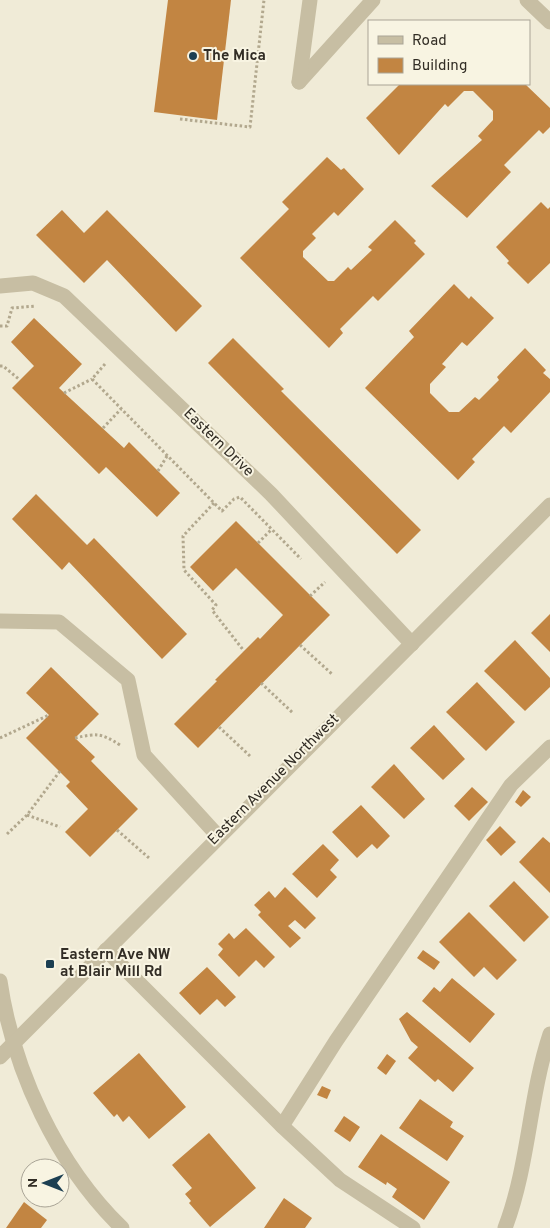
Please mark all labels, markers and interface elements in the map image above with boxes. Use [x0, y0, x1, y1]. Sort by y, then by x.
legend [368, 20, 530, 85]
text: Road [412, 32, 447, 51]
place label: The Mica [203, 47, 266, 66]
marker: The Mica [187, 50, 199, 62]
text: Building [412, 57, 467, 76]
street label: Eastern Drive [179, 405, 257, 481]
street label: Eastern Avenue Northwest [204, 710, 344, 850]
place label: Eastern Ave NW at Blair Mill Rd [60, 946, 171, 982]
marker: Eastern Ave NW at Blair Mill Rd [44, 958, 56, 970]
north arrow [20, 1158, 70, 1208]
text: N [25, 1178, 42, 1188]

